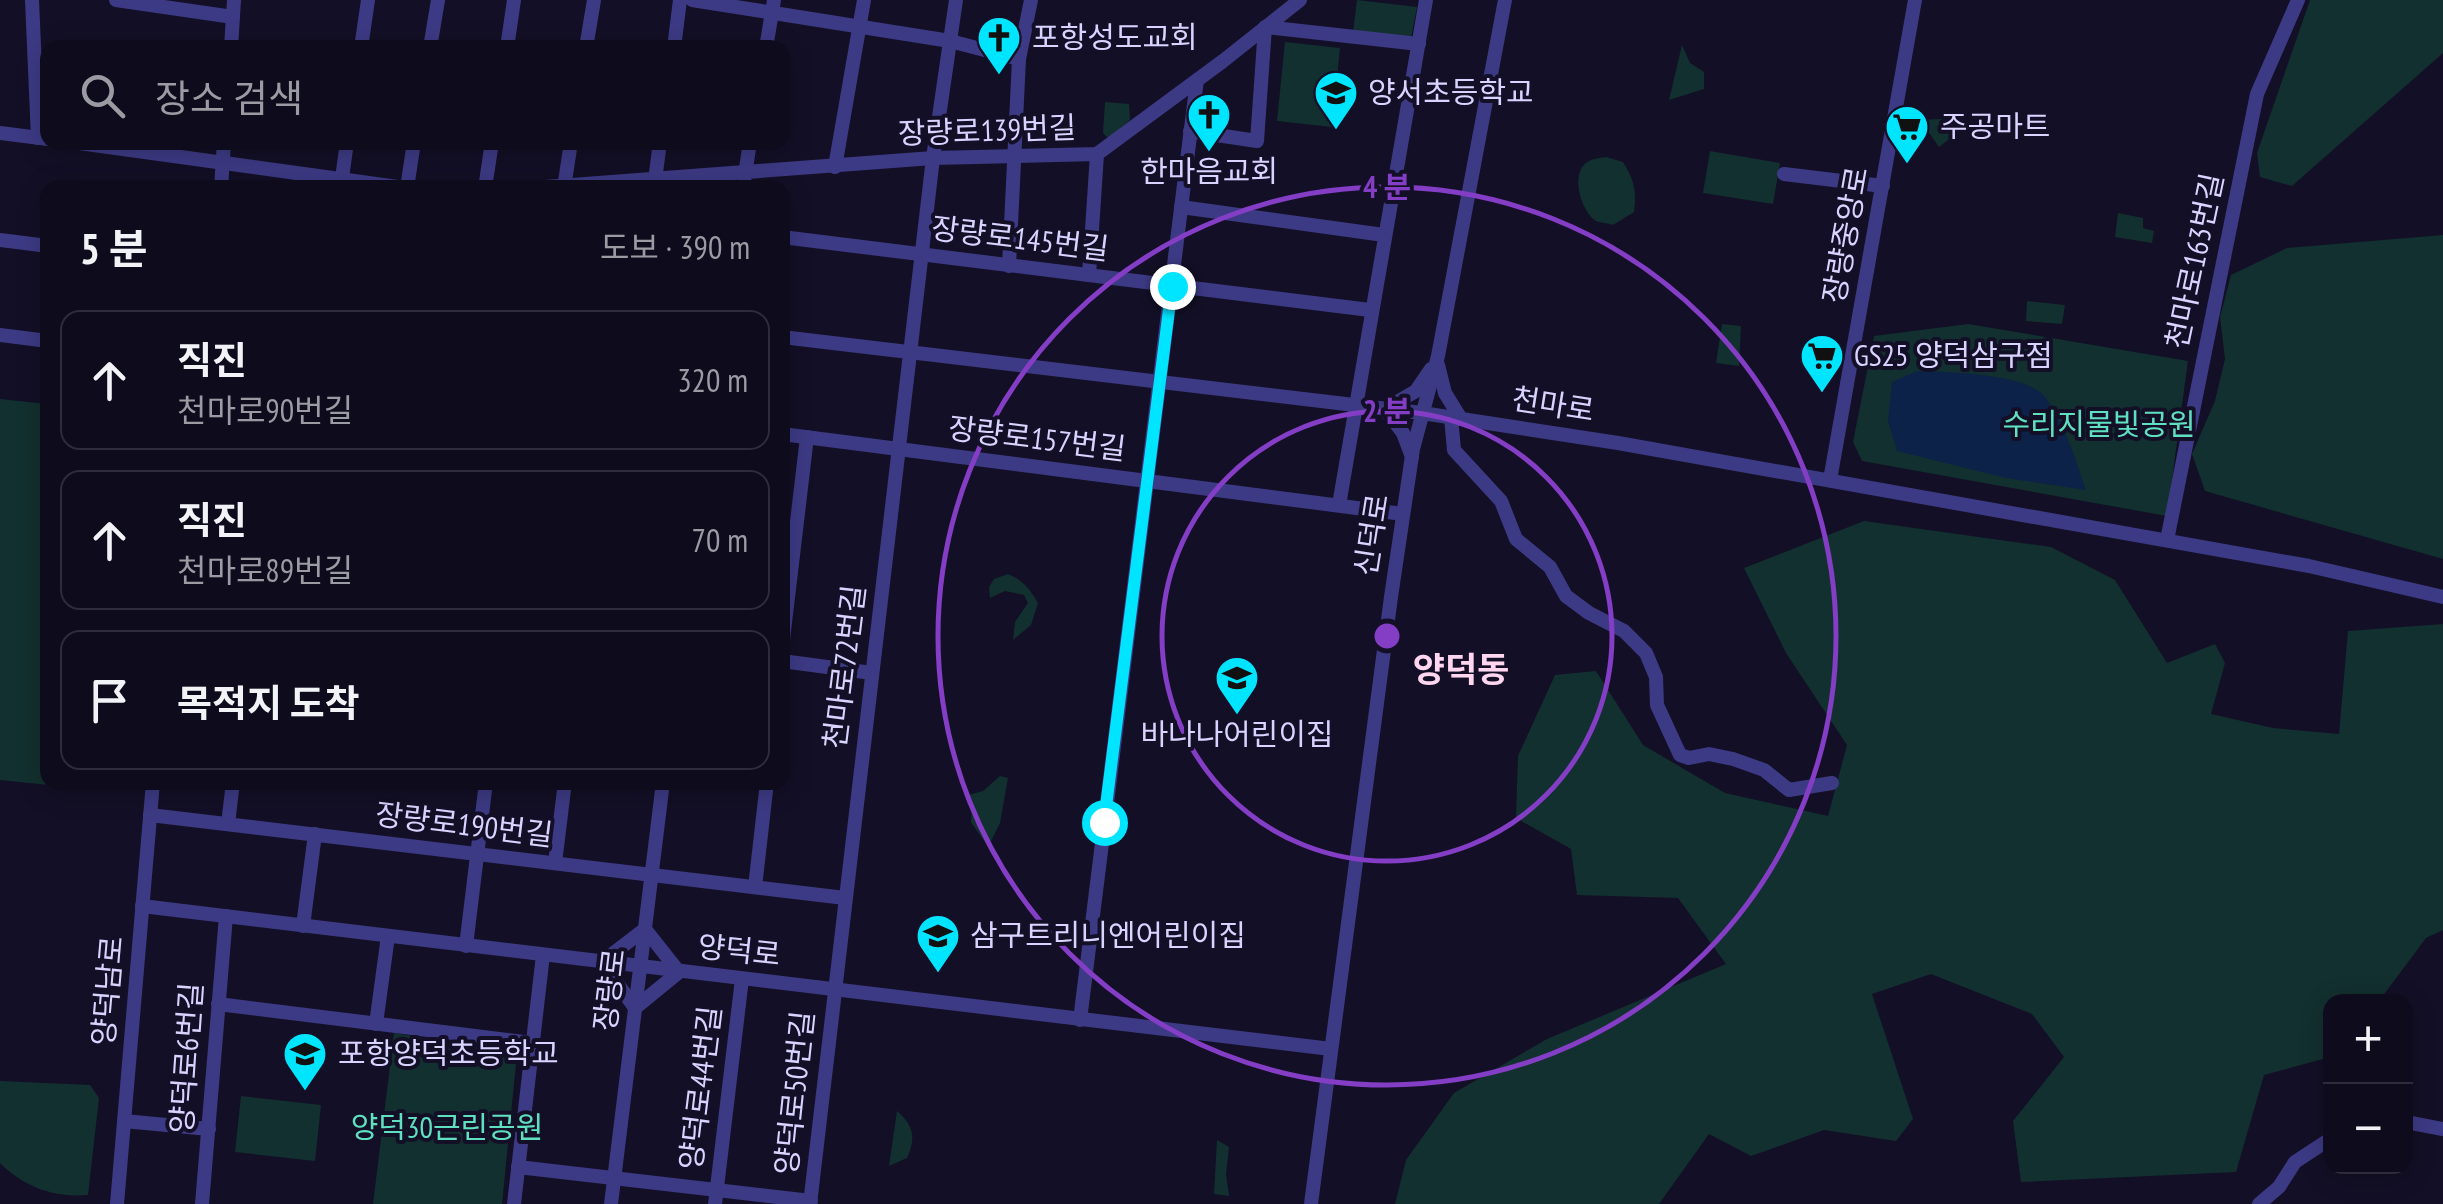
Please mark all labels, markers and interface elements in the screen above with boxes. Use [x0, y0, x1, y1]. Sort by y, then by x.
church icon: 포항성도교회 [976, 15, 1022, 76]
place label: 포항성도교회 [1032, 17, 1198, 56]
search box [40, 40, 790, 150]
icon: search [75, 68, 130, 123]
school or university icon: 양서초등학교 [1313, 70, 1359, 131]
place label: 양서초등학교 [1368, 72, 1534, 111]
text: 장소 검색 [155, 73, 303, 122]
church icon: 한마음교회 [1186, 92, 1232, 153]
supermarket icon: 주공마트 [1884, 104, 1930, 165]
place label: 주공마트 [1940, 106, 2050, 145]
street label: 장량로139번길 [897, 107, 1077, 152]
place label: 한마음교회 [1140, 151, 1278, 190]
street label: 장량중앙로 [1813, 163, 1876, 306]
text: 4 분 [1363, 167, 1411, 206]
street label: 천마로163번길 [2156, 169, 2231, 352]
street label: 장량로145번길 [929, 207, 1111, 268]
text: 5 분 [80, 221, 147, 276]
text: 도보 · 390 m [600, 226, 750, 268]
route end [1150, 264, 1196, 310]
supermarket icon: GS25 양덕삼구점 [1799, 333, 1845, 394]
text: 직진 [177, 335, 247, 384]
place label: GS25 양덕삼구점 [1854, 335, 2053, 374]
icon: ahead [82, 353, 137, 408]
text: 320 m [677, 359, 748, 401]
street label: 천마로 [1509, 378, 1597, 429]
text: 천마로90번길 [177, 389, 353, 431]
text: 2 분 [1363, 391, 1411, 430]
park label: 수리지물빛공원 [2002, 404, 2196, 443]
street label: 장량로157번길 [946, 407, 1128, 468]
street label: 신덕로 [1345, 491, 1396, 579]
text: 직진 [177, 495, 247, 544]
icon: ahead [82, 513, 137, 568]
text: 70 m [692, 519, 748, 561]
text: 천마로89번길 [177, 549, 353, 591]
street label: 천마로72번길 [814, 583, 873, 751]
centre of rings [1369, 618, 1405, 654]
district label: 양덕동 [1413, 646, 1509, 692]
school or university icon: 바나나어린이집 [1214, 655, 1260, 716]
icon: arrive [82, 673, 137, 728]
text: 목적지 도착 [177, 678, 360, 727]
place label: 바나나어린이집 [1140, 714, 1334, 753]
street label: 장량로190번길 [373, 793, 555, 854]
route start [1082, 800, 1128, 846]
school or university icon: 삼구트리니엔어린이집 [915, 913, 961, 974]
place label: 삼구트리니엔어린이집 [970, 915, 1246, 954]
street label: 양덕로 [696, 926, 782, 973]
street label: 양덕남로 [82, 934, 131, 1048]
street label: 장량로 [584, 946, 633, 1033]
street label: 양덕로6번길 [161, 981, 210, 1135]
map controls [2323, 994, 2413, 1174]
button: + [2323, 994, 2413, 1084]
street label: 양덕로44번길 [670, 1004, 729, 1172]
street label: 양덕로50번길 [765, 1009, 822, 1177]
school or university icon: 포항양덕초등학교 [282, 1031, 328, 1092]
place label: 포항양덕초등학교 [338, 1033, 559, 1072]
button: − [2323, 1084, 2413, 1174]
park label: 양덕30근린공원 [351, 1107, 543, 1146]

